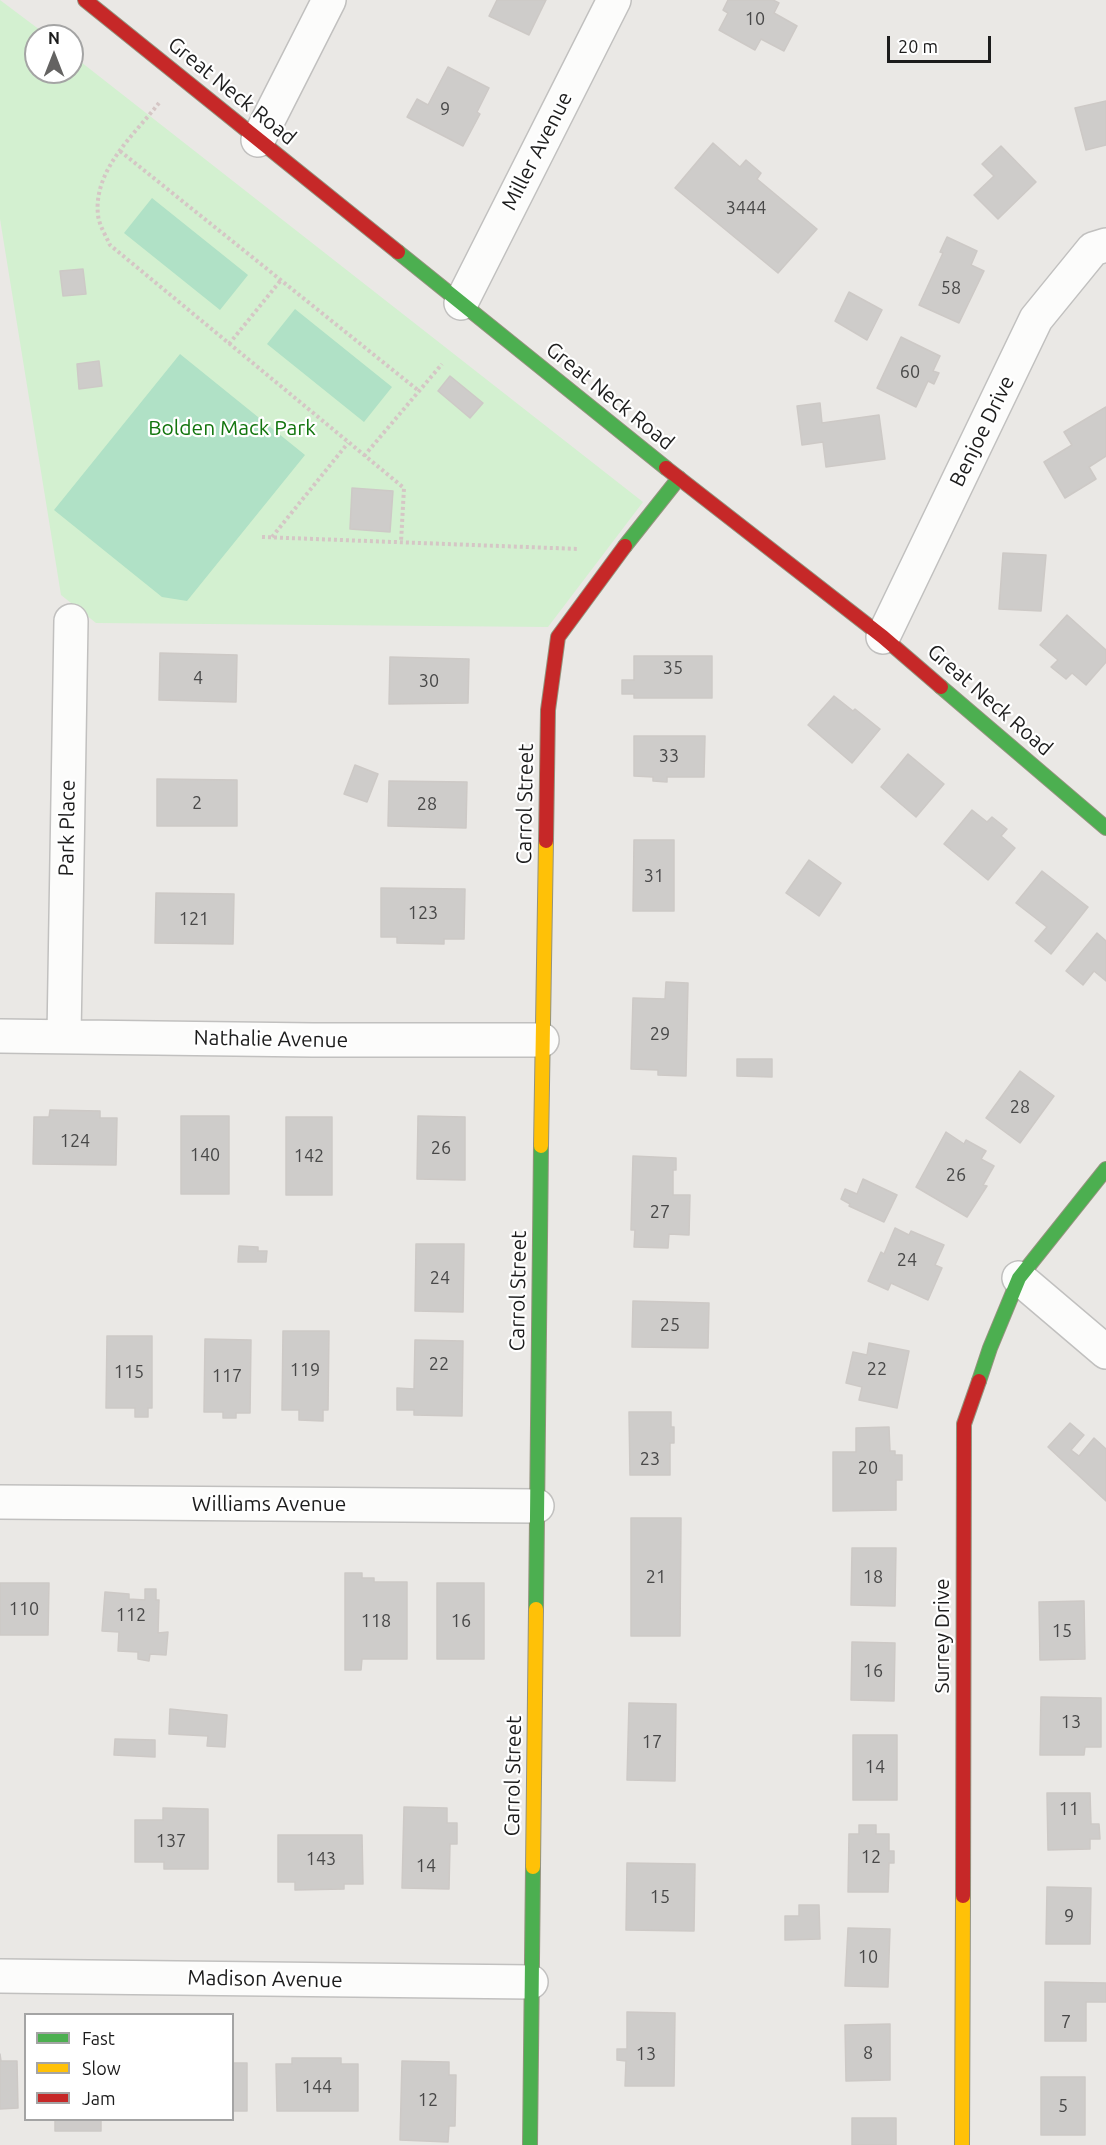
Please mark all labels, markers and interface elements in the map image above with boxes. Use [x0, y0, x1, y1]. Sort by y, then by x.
house number: 10 [745, 8, 765, 30]
north arrow [24, 24, 84, 84]
scale bar [890, 24, 994, 62]
text: N [48, 29, 60, 47]
street label: Great Neck Road [163, 32, 301, 150]
text: 20 m [898, 36, 938, 56]
street label: Miller Avenue [496, 88, 578, 214]
house number: 9 [440, 98, 450, 120]
house number: 3444 [726, 197, 766, 219]
house number: 58 [941, 277, 961, 299]
street label: Great Neck Road [541, 337, 679, 455]
house number: 60 [900, 361, 920, 383]
street label: Benjoe Drive [944, 371, 1020, 491]
park label: Bolden Mack Park [148, 415, 316, 441]
street label: Great Neck Road [922, 639, 1058, 761]
house number: 35 [663, 657, 683, 679]
house number: 4 [193, 667, 203, 689]
house number: 30 [419, 670, 439, 692]
street label: Carrol Street [511, 743, 539, 865]
house number: 33 [659, 745, 679, 767]
street label: Park Place [54, 779, 80, 877]
house number: 2 [192, 792, 202, 814]
house number: 28 [417, 793, 437, 815]
house number: 31 [644, 865, 664, 887]
house number: 123 [408, 902, 438, 924]
house number: 121 [179, 908, 209, 930]
house number: 29 [650, 1023, 670, 1045]
street label: Nathalie Avenue [194, 1025, 348, 1053]
house number: 28 [1010, 1096, 1030, 1118]
house number: 124 [60, 1130, 90, 1152]
house number: 26 [431, 1137, 451, 1159]
house number: 140 [190, 1144, 220, 1166]
house number: 142 [294, 1145, 324, 1167]
house number: 26 [946, 1164, 966, 1186]
house number: 27 [650, 1201, 670, 1223]
street label: Carrol Street [504, 1230, 532, 1352]
house number: 24 [897, 1249, 917, 1271]
house number: 24 [430, 1267, 450, 1289]
house number: 25 [660, 1314, 680, 1336]
house number: 22 [429, 1353, 449, 1375]
house number: 22 [867, 1358, 887, 1380]
house number: 119 [290, 1359, 320, 1381]
house number: 115 [114, 1361, 144, 1383]
house number: 117 [212, 1365, 242, 1387]
house number: 23 [640, 1448, 660, 1470]
house number: 20 [858, 1457, 878, 1479]
street label: Williams Avenue [192, 1491, 346, 1517]
house number: 21 [646, 1566, 666, 1588]
house number: 18 [863, 1566, 883, 1588]
street label: Surrey Drive [929, 1578, 955, 1694]
house number: 110 [9, 1598, 39, 1620]
house number: 112 [116, 1604, 146, 1626]
house number: 118 [361, 1610, 391, 1632]
house number: 16 [451, 1610, 471, 1632]
house number: 15 [1052, 1620, 1072, 1642]
house number: 16 [863, 1660, 883, 1682]
house number: 13 [1061, 1711, 1081, 1733]
street label: Carrol Street [499, 1715, 527, 1837]
house number: 17 [642, 1731, 662, 1753]
house number: 14 [865, 1756, 885, 1778]
house number: 11 [1059, 1798, 1079, 1820]
house number: 137 [156, 1830, 186, 1852]
house number: 12 [861, 1846, 881, 1868]
house number: 143 [306, 1848, 336, 1870]
house number: 14 [416, 1855, 436, 1877]
house number: 15 [650, 1886, 670, 1908]
house number: 9 [1064, 1905, 1074, 1927]
house number: 10 [858, 1946, 878, 1968]
street label: Madison Avenue [187, 1965, 343, 1993]
house number: 7 [1061, 2011, 1071, 2033]
legend [24, 2013, 234, 2121]
text: Fast [82, 2028, 115, 2048]
house number: 8 [863, 2042, 873, 2064]
house number: 13 [636, 2043, 656, 2065]
text: Slow [82, 2058, 121, 2078]
house number: 144 [302, 2076, 332, 2098]
text: Jam [82, 2088, 116, 2108]
house number: 12 [418, 2089, 438, 2111]
house number: 5 [1058, 2095, 1068, 2117]

